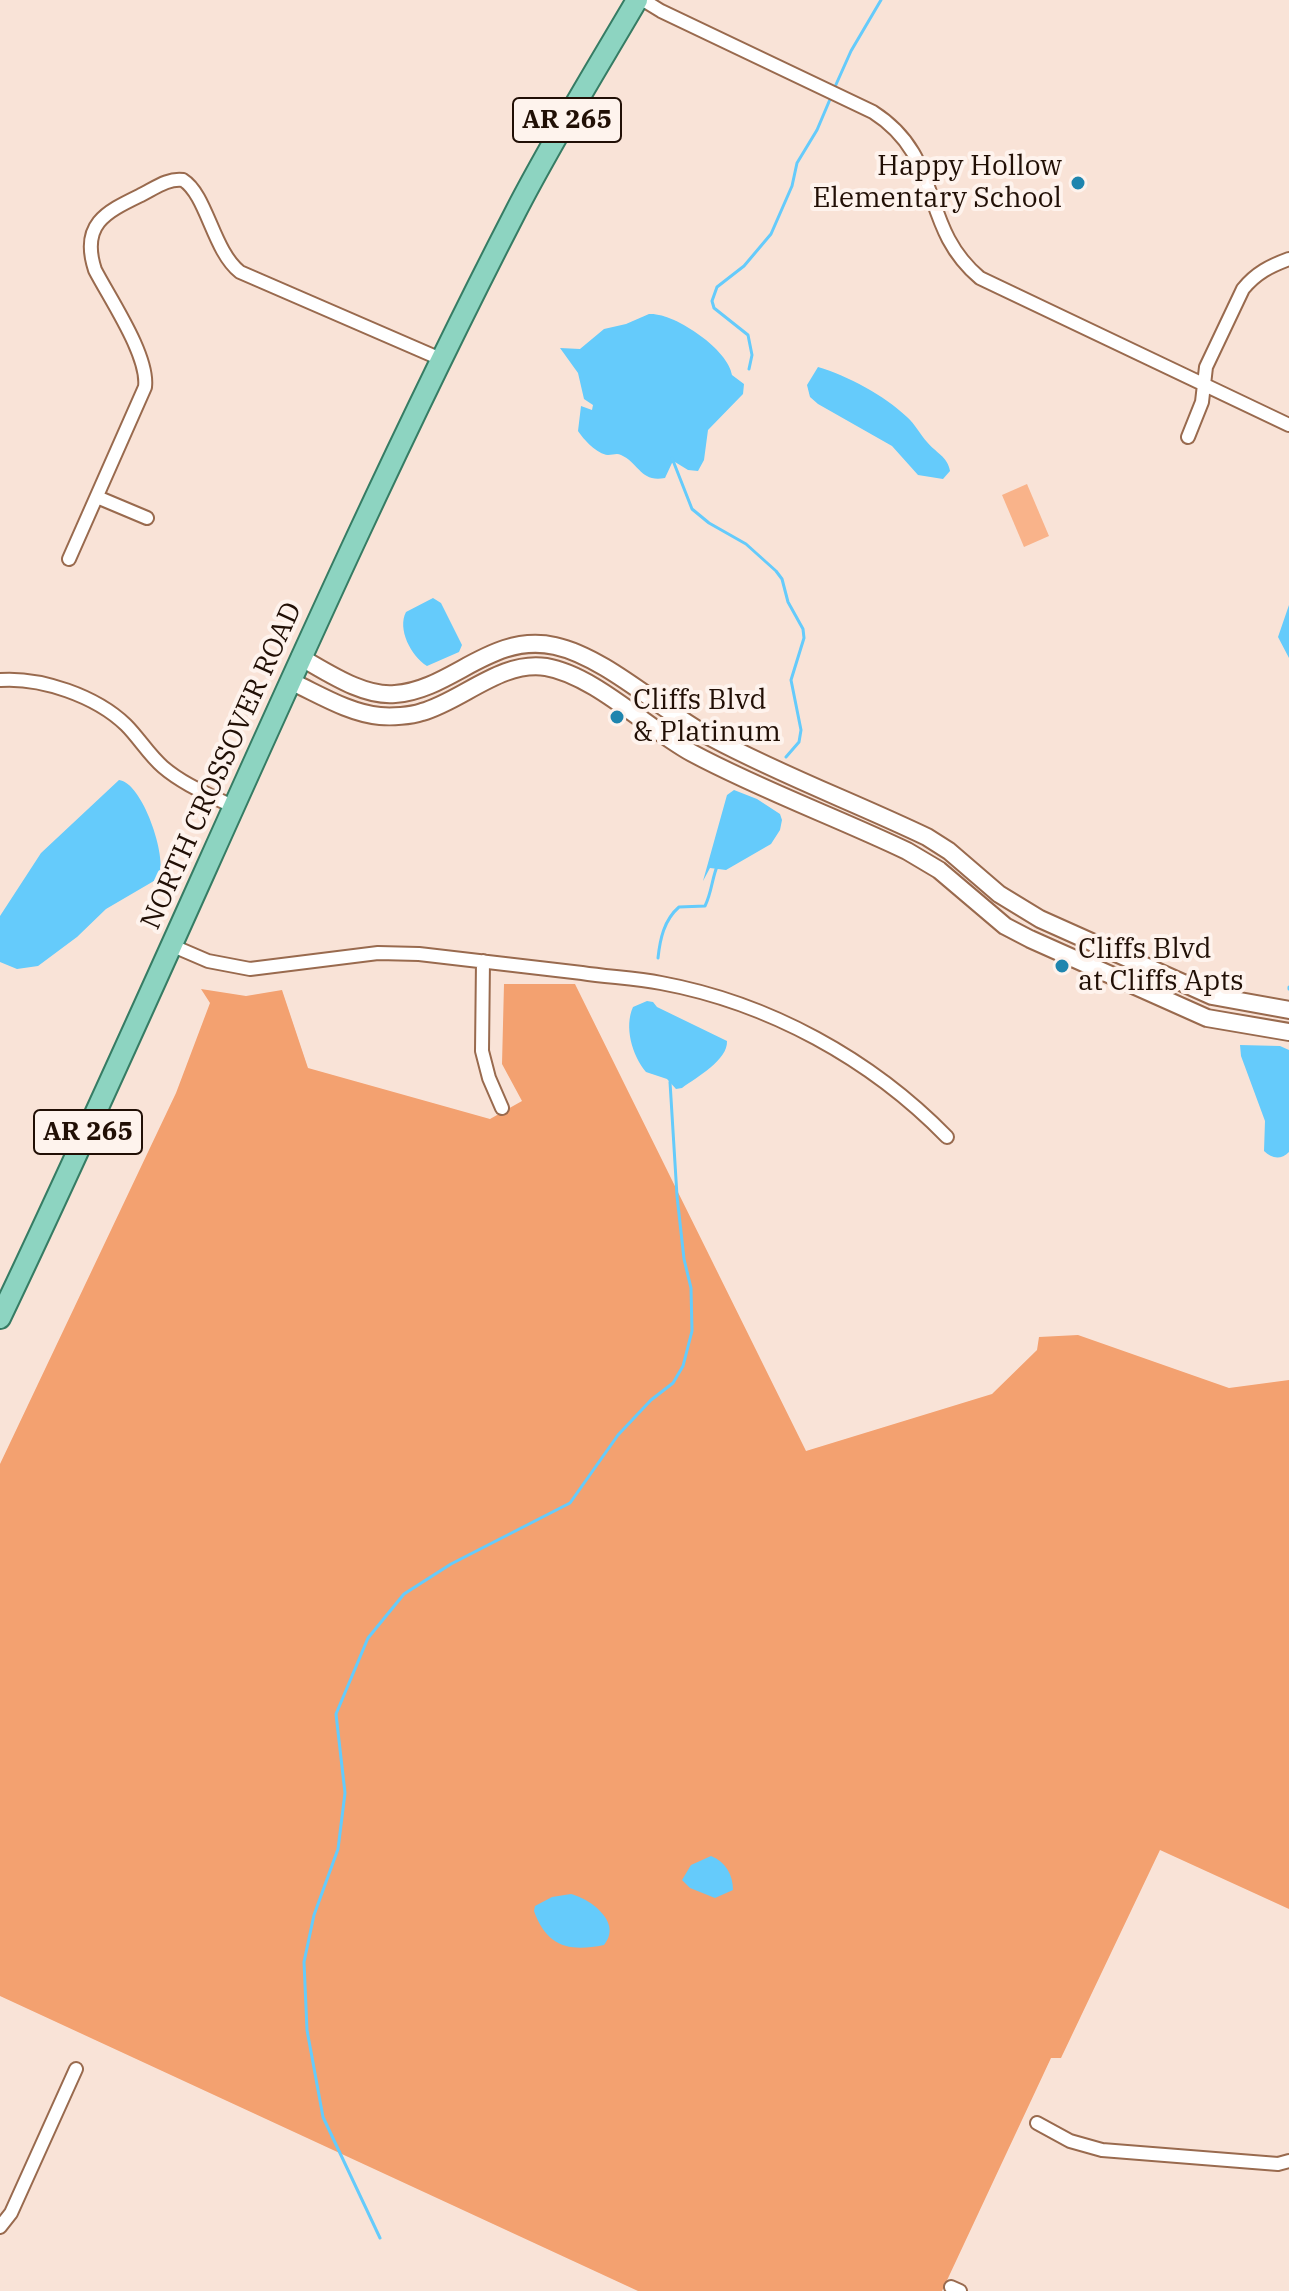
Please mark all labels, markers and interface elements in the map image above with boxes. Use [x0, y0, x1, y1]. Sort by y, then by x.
road number: AR 265 [513, 98, 621, 142]
place label: Happy Hollow Elementary School [813, 150, 1062, 216]
marker: Happy Hollow Elementary School [1069, 174, 1087, 192]
street label: NORTH CROSSOVER ROAD [135, 597, 309, 935]
place label: Cliffs Blvd & Platinum [633, 684, 781, 750]
marker: Cliffs Blvd & Platinum [608, 708, 626, 726]
place label: Cliffs Blvd at Cliffs Apts [1078, 933, 1244, 999]
marker: Cliffs Blvd at Cliffs Apts [1053, 957, 1071, 975]
road number: AR 265 [34, 1110, 142, 1154]

